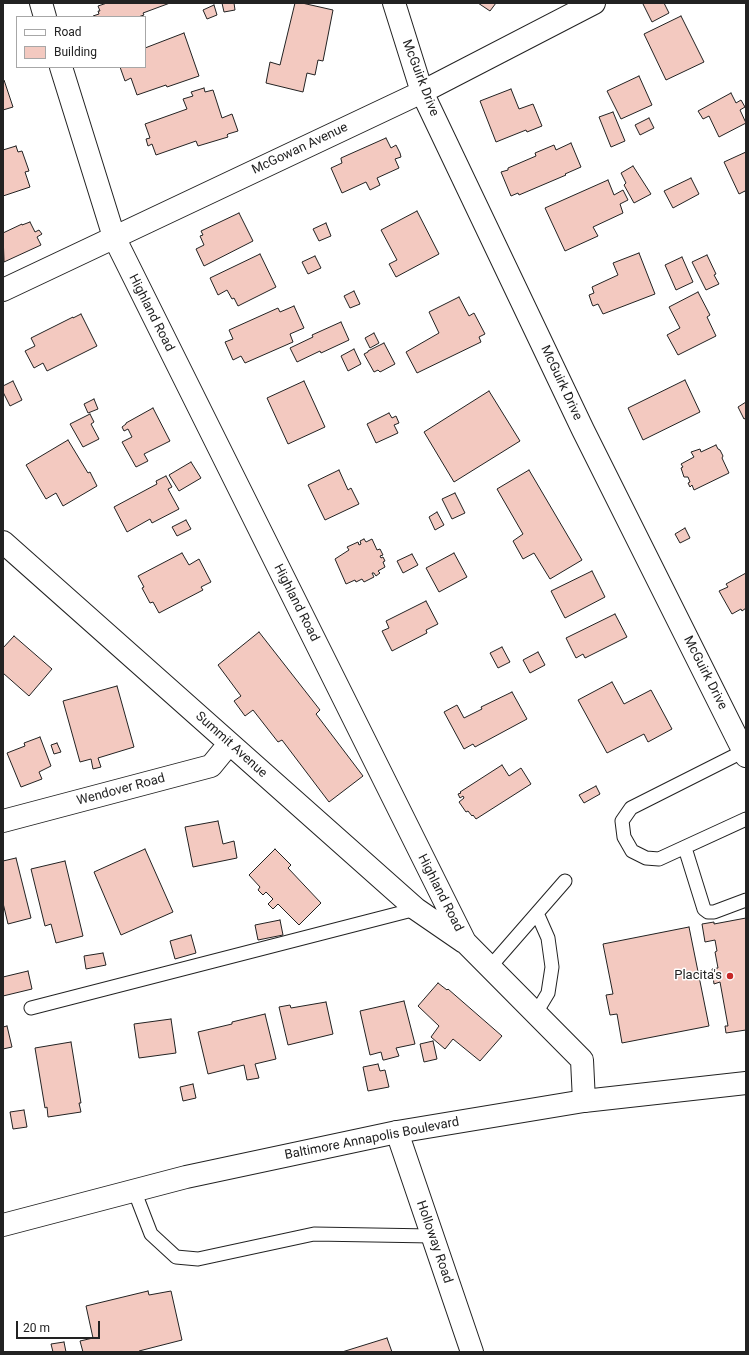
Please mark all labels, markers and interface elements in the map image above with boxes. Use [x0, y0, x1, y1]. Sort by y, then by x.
legend [16, 16, 146, 68]
text: Road [54, 25, 82, 39]
street label: McGuirk Drive [398, 38, 442, 118]
text: Building [54, 45, 97, 59]
street label: McGowan Avenue [249, 120, 351, 178]
street label: Highland Road [125, 272, 177, 354]
street label: McGuirk Drive [537, 343, 585, 423]
street label: Highland Road [270, 562, 322, 644]
street label: McGuirk Drive [680, 633, 730, 713]
street label: Summit Avenue [192, 709, 270, 781]
street label: Wendover Road [75, 771, 167, 809]
street label: Highland Road [414, 852, 466, 934]
place label: Placita's [674, 968, 722, 984]
marker: Placita's [725, 971, 735, 981]
street label: Baltimore Annapolis Boulevard [283, 1114, 461, 1164]
street label: Holloway Road [413, 1199, 455, 1285]
scale bar [18, 1313, 102, 1339]
text: 20 m [23, 1321, 50, 1335]

